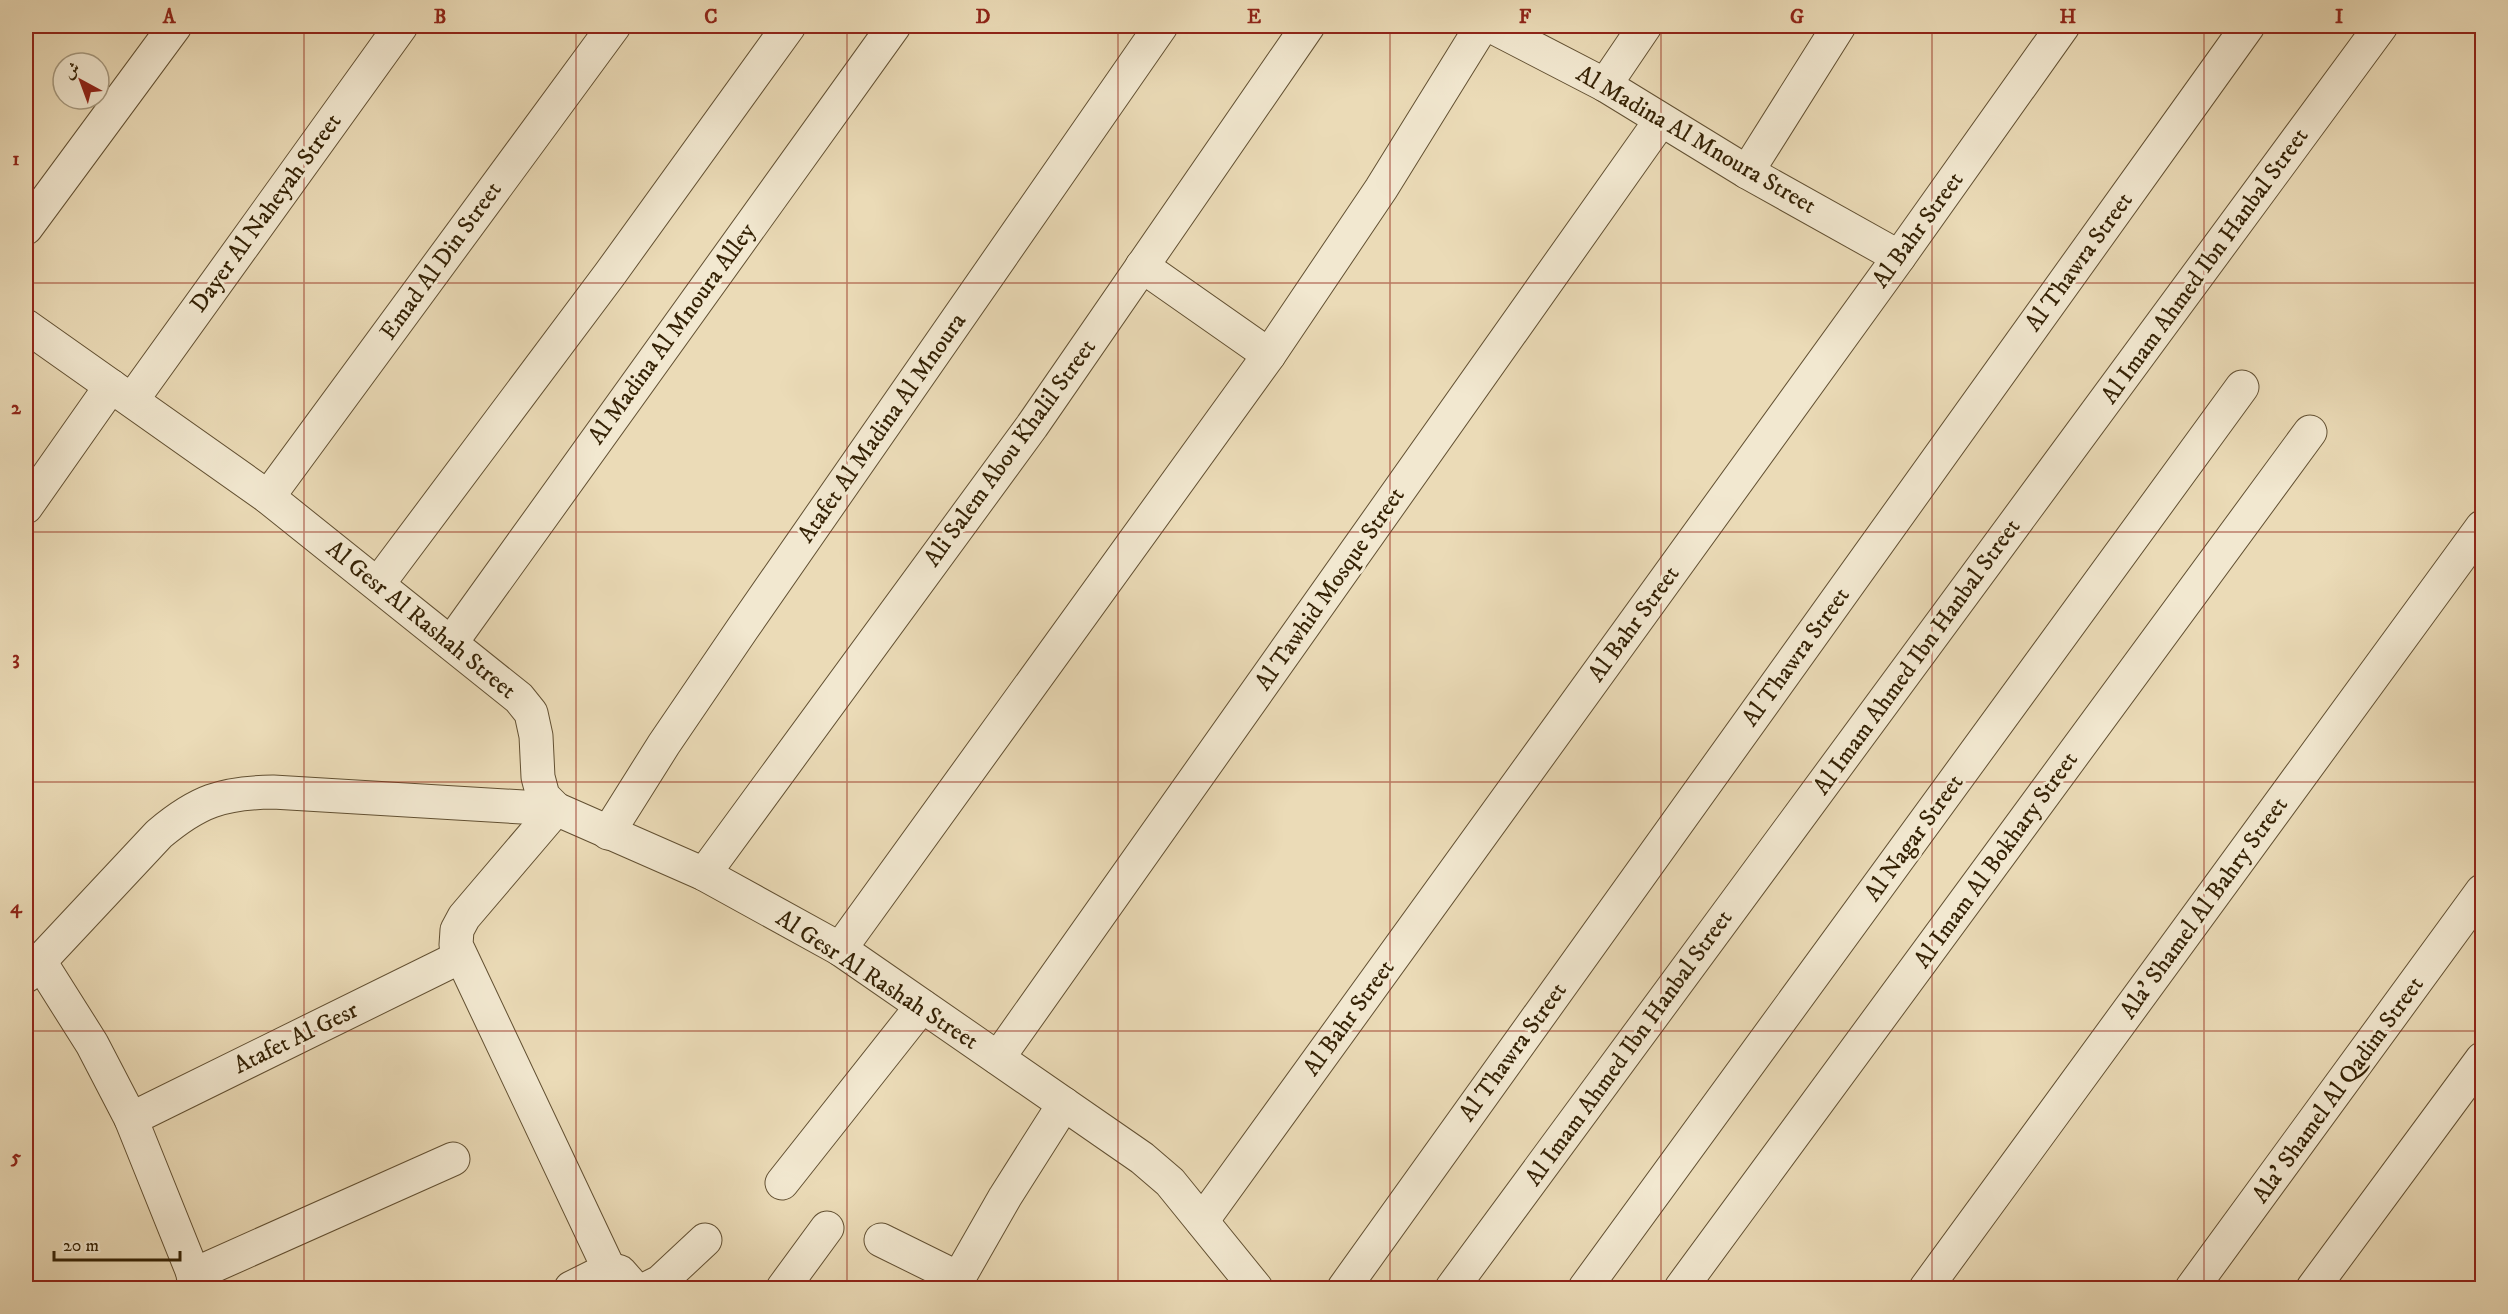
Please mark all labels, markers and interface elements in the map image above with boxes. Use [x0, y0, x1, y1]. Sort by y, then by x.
text: A [162, 5, 177, 30]
text: B [434, 5, 446, 30]
text: C [704, 5, 718, 30]
text: D [976, 5, 991, 30]
text: E [1247, 5, 1261, 30]
text: F [1519, 5, 1532, 30]
text: G [1790, 5, 1804, 30]
text: H [2060, 5, 2077, 30]
text: I [2335, 5, 2343, 30]
north arrow [51, 51, 111, 111]
text: ش [59, 58, 84, 83]
street label: Al Madina Al Mnoura Street [1571, 59, 1822, 221]
street label: Dayer Al Naheyah Street [184, 107, 349, 318]
street label: Al Imam Ahmed Ibn Hanbal Street [2095, 122, 2315, 410]
text: 1 [12, 147, 20, 172]
street label: Al Bahr Street [1866, 166, 1970, 294]
street label: Emad Al Din Street [373, 176, 509, 346]
street label: Al Thawra Street [2018, 186, 2140, 338]
street label: Al Madina Al Mnoura Alley [582, 217, 763, 451]
street label: Atafet Al Madina Al Mnoura [791, 307, 973, 549]
street label: Ali Salem Abou Khalil Street [917, 333, 1103, 573]
text: 2 [11, 396, 22, 421]
street label: Al Tawhid Mosque Street [1248, 481, 1412, 696]
street label: Al Imam Ahmed Ibn Hanbal Street [1807, 513, 2027, 801]
street label: Al Gesr Al Rashah Street [320, 534, 522, 706]
street label: Al Bahr Street [1582, 560, 1686, 688]
street label: Al Thawra Street [1735, 581, 1857, 733]
text: 3 [12, 646, 20, 671]
street label: Al Imam Al Bokhary Street [1907, 746, 2085, 974]
street label: Al Nagar Street [1858, 768, 1970, 907]
street label: Ala' Shamel Al Bahry Street [2113, 791, 2295, 1025]
text: 4 [10, 895, 23, 920]
street label: Al Gesr Al Rashah Street [770, 903, 984, 1057]
street label: Al Imam Ahmed Ibn Hanbal Street [1519, 904, 1739, 1192]
street label: Al Bahr Street [1297, 954, 1401, 1082]
street label: Ala' Shamel Al Qadim Street [2246, 970, 2431, 1209]
street label: Al Thawra Street [1452, 976, 1574, 1128]
street label: Atafet Al Gesr [229, 995, 363, 1081]
text: 5 [10, 1145, 21, 1170]
scale bar [54, 1224, 180, 1262]
text: 20 m [63, 1235, 99, 1257]

